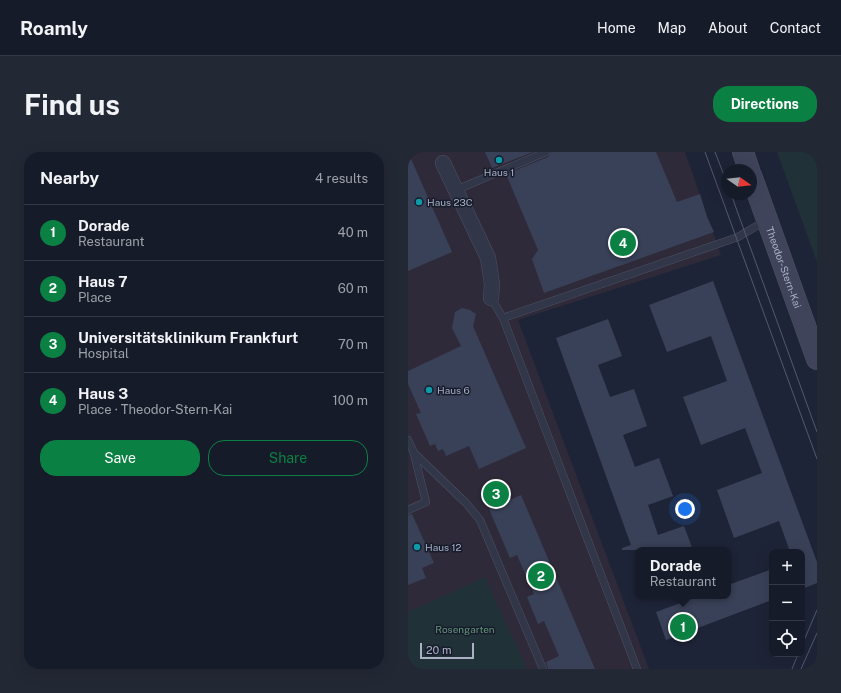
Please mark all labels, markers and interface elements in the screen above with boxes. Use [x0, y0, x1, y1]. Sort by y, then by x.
text: Roamly [20, 17, 88, 39]
text: Home [597, 20, 636, 36]
text: Map [658, 20, 686, 36]
text: About [708, 20, 748, 36]
text: Contact [770, 20, 821, 36]
button: Directions [713, 86, 817, 122]
text: Find us [24, 88, 120, 121]
marker: Haus 1 [494, 155, 504, 165]
north arrow [721, 164, 757, 200]
place label: Haus 1 [484, 166, 514, 178]
text: Nearby [40, 168, 99, 188]
text: 4 results [315, 171, 368, 186]
place label: Haus 23C [427, 196, 473, 208]
marker: Haus 23C [414, 197, 424, 207]
text: Dorade [78, 217, 130, 234]
text: 1 [50, 225, 56, 240]
text: 40 m [337, 225, 368, 240]
street label: Theodor-Stern-Kai [764, 225, 804, 310]
pin: 4 [610, 228, 636, 258]
text: Restaurant [78, 234, 144, 249]
text: Haus 7 [78, 273, 128, 290]
text: 2 [49, 281, 57, 296]
text: 60 m [338, 281, 368, 296]
text: Place [78, 290, 112, 305]
text: Universitätsklinikum Frankfurt [78, 329, 298, 346]
text: 3 [49, 337, 57, 352]
text: 70 m [338, 337, 368, 352]
text: Hospital [78, 346, 129, 361]
place label: Haus 6 [437, 384, 470, 396]
text: Haus 3 [78, 385, 128, 402]
marker: Haus 6 [424, 385, 434, 395]
text: 4 [49, 393, 57, 408]
text: 100 m [332, 393, 368, 408]
text: Place · Theodor-Stern-Kai [78, 402, 232, 417]
button: Save [40, 440, 200, 476]
button: Share [208, 440, 368, 476]
pin: 3 [483, 479, 509, 509]
your location [675, 499, 695, 519]
place label: Haus 12 [425, 541, 461, 553]
marker: Haus 12 [412, 542, 422, 552]
popup [635, 547, 731, 599]
map controls [769, 549, 805, 657]
button: + [769, 549, 805, 585]
text: Dorade [650, 557, 701, 574]
pin: 2 [528, 561, 554, 591]
text: Restaurant [650, 574, 716, 589]
button: − [769, 585, 805, 621]
pin: 1 [670, 612, 696, 642]
button: locate [769, 621, 805, 657]
park label: Rosengarten [435, 623, 495, 635]
scale bar [420, 641, 474, 660]
text: 20 m [426, 644, 451, 656]

